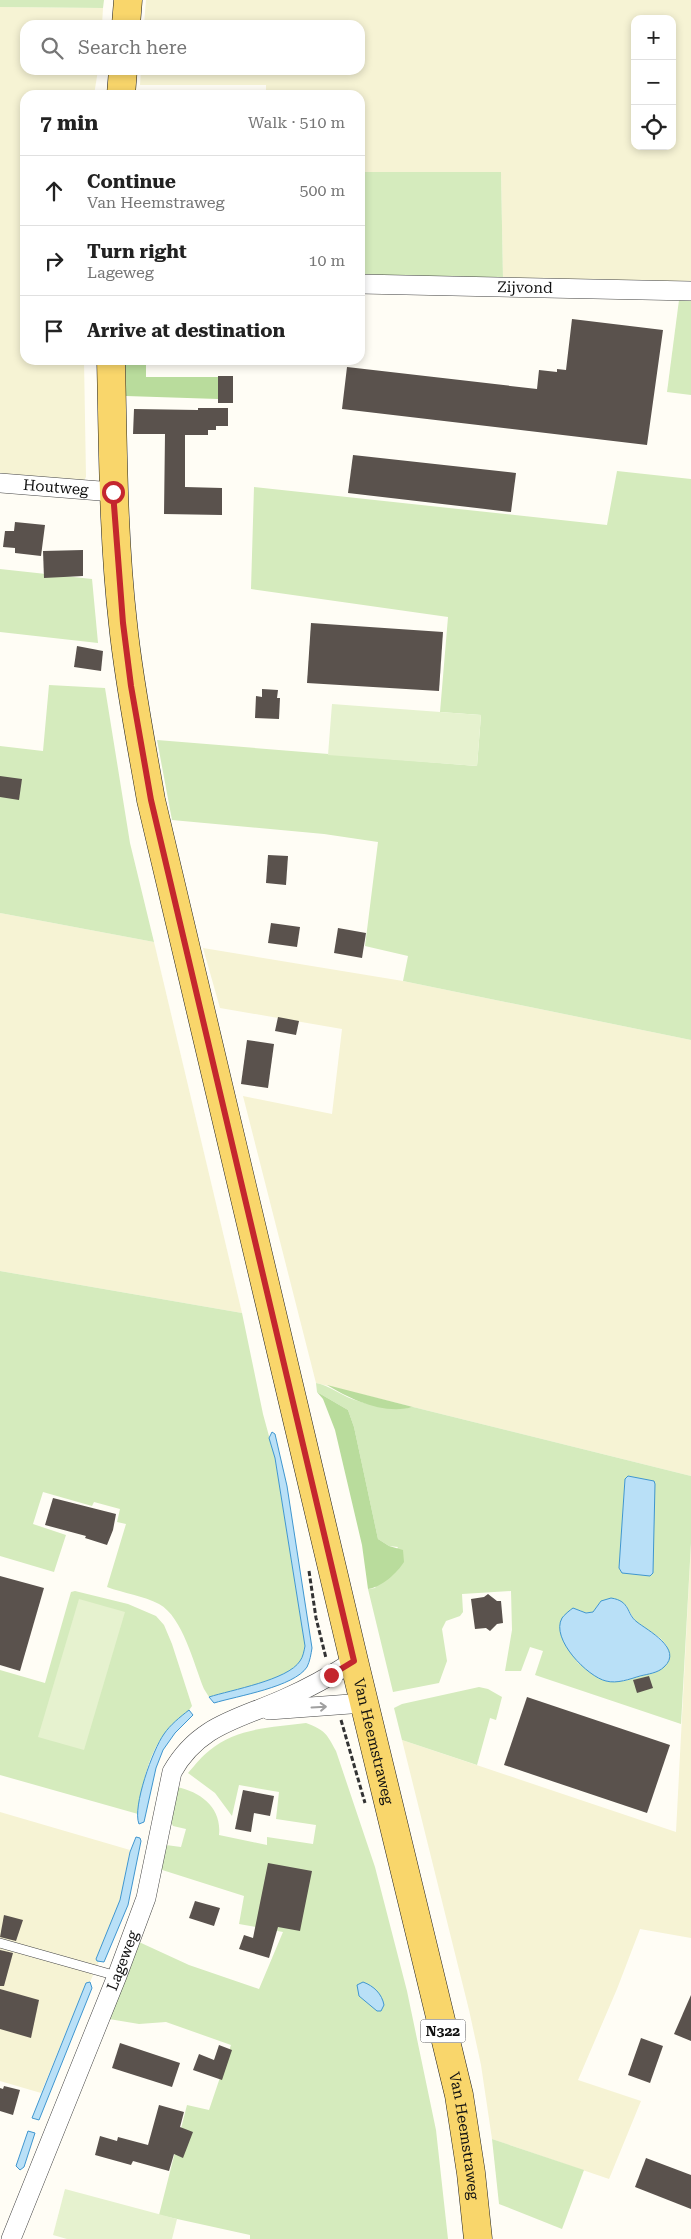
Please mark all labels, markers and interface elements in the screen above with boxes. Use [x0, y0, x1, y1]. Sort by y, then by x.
map controls [631, 15, 676, 150]
button: + [631, 15, 676, 60]
search box [20, 20, 365, 75]
icon: search [38, 34, 66, 62]
text: Search here [78, 36, 187, 59]
button: − [631, 60, 676, 105]
button: locate [631, 105, 676, 150]
text: 7 min [40, 111, 98, 135]
text: Walk · 510 m [248, 113, 345, 132]
text: Continue [87, 170, 176, 193]
icon: ahead [40, 177, 68, 205]
text: 500 m [299, 181, 345, 200]
text: Van Heemstraweg [87, 193, 225, 212]
text: Turn right [87, 240, 187, 263]
icon: right [40, 247, 68, 275]
text: 10 m [308, 251, 345, 270]
text: Lageweg [87, 263, 154, 282]
street label: Zijvond [497, 278, 553, 297]
icon: arrive [40, 317, 68, 345]
text: Arrive at destination [87, 319, 285, 342]
street label: Houtweg [22, 476, 90, 499]
route start [102, 481, 125, 504]
route end [320, 1664, 343, 1687]
street label: Van Heemstraweg [350, 1677, 398, 1807]
one-way arrow [310, 1703, 326, 1712]
street label: Lageweg [103, 1928, 142, 1993]
road number: N322 [420, 2020, 466, 2042]
street label: Van Heemstraweg [445, 2070, 483, 2201]

